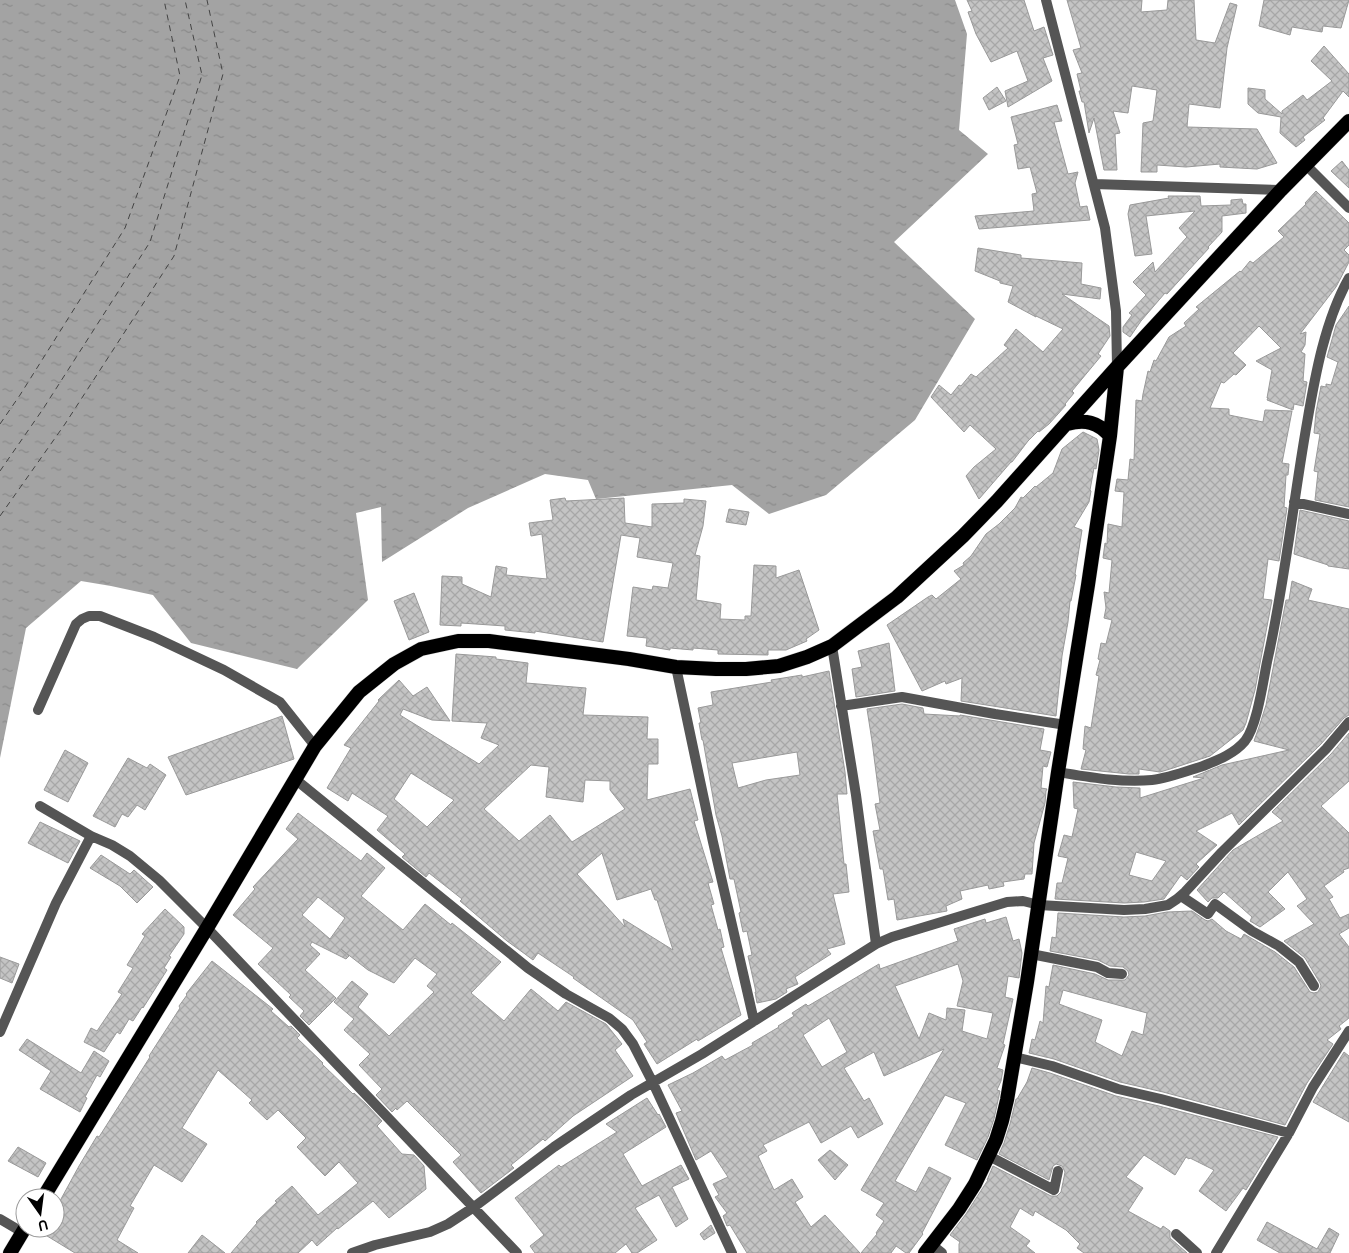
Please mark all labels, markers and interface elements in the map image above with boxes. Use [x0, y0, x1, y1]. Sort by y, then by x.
north arrow [15, 1188, 65, 1238]
text: U [36, 1215, 50, 1234]

